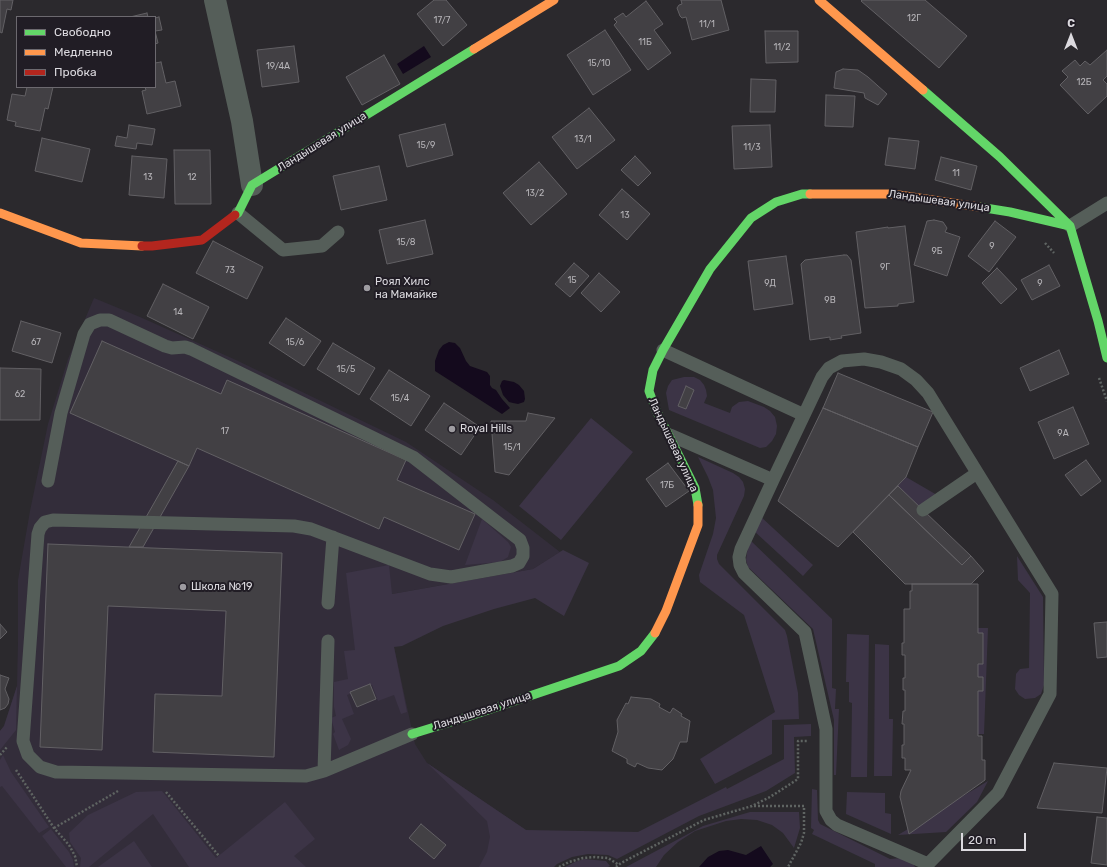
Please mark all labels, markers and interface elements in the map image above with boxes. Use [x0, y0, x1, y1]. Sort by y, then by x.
house number: 12Г [907, 13, 921, 23]
house number: 17/7 [434, 15, 450, 25]
legend [16, 16, 156, 88]
north arrow [1051, 16, 1091, 56]
text: С [1067, 17, 1075, 30]
house number: 11/1 [699, 19, 715, 29]
text: Свободно [54, 25, 111, 39]
house number: 11Б [638, 37, 652, 47]
house number: 11/2 [773, 42, 791, 52]
text: Медленно [54, 45, 113, 59]
house number: 15/10 [587, 58, 611, 68]
house number: 19/4А [266, 61, 290, 71]
text: Пробка [54, 65, 97, 79]
house number: 12Б [1077, 77, 1091, 87]
street label: Ландышевая улица [275, 109, 369, 175]
house number: 13/1 [574, 134, 592, 144]
house number: 15/9 [417, 140, 435, 150]
house number: 11/3 [743, 142, 761, 152]
house number: 11 [952, 168, 960, 178]
house number: 13 [143, 172, 153, 182]
house number: 12 [187, 172, 197, 182]
street label: Ландышевая улица [887, 187, 991, 215]
house number: 13/2 [526, 188, 544, 198]
house number: 13 [620, 210, 630, 220]
house number: 15/8 [396, 237, 416, 247]
house number: 9 [989, 241, 995, 251]
house number: 9Б [931, 246, 943, 256]
house number: 9Г [880, 262, 890, 272]
house number: 73 [225, 265, 235, 275]
place label: Роял Хилс на Мамайке [375, 275, 437, 301]
house number: 15 [567, 275, 577, 285]
house number: 9Д [764, 278, 776, 288]
house number: 9 [1037, 278, 1043, 288]
marker: Роял Хилс на Мамайке [362, 283, 372, 293]
house number: 9В [824, 295, 836, 305]
house number: 14 [173, 307, 183, 317]
house number: 67 [31, 337, 41, 347]
house number: 15/6 [286, 337, 304, 347]
house number: 15/5 [337, 364, 355, 374]
house number: 62 [15, 389, 25, 399]
house number: 15/4 [391, 393, 409, 403]
street label: Ландышевая улица [645, 396, 701, 494]
place label: Royal Hills [460, 422, 512, 436]
marker: Royal Hills [447, 424, 457, 434]
house number: 17 [221, 426, 229, 436]
house number: 9А [1057, 428, 1069, 438]
house number: 15/1 [503, 442, 521, 452]
house number: 17Б [660, 480, 674, 490]
place label: Школа №19 [191, 580, 252, 594]
marker: Школа №19 [178, 582, 188, 592]
street label: Ландышевая улица [431, 689, 533, 733]
scale bar [963, 825, 1028, 851]
text: 20 m [968, 833, 996, 847]

